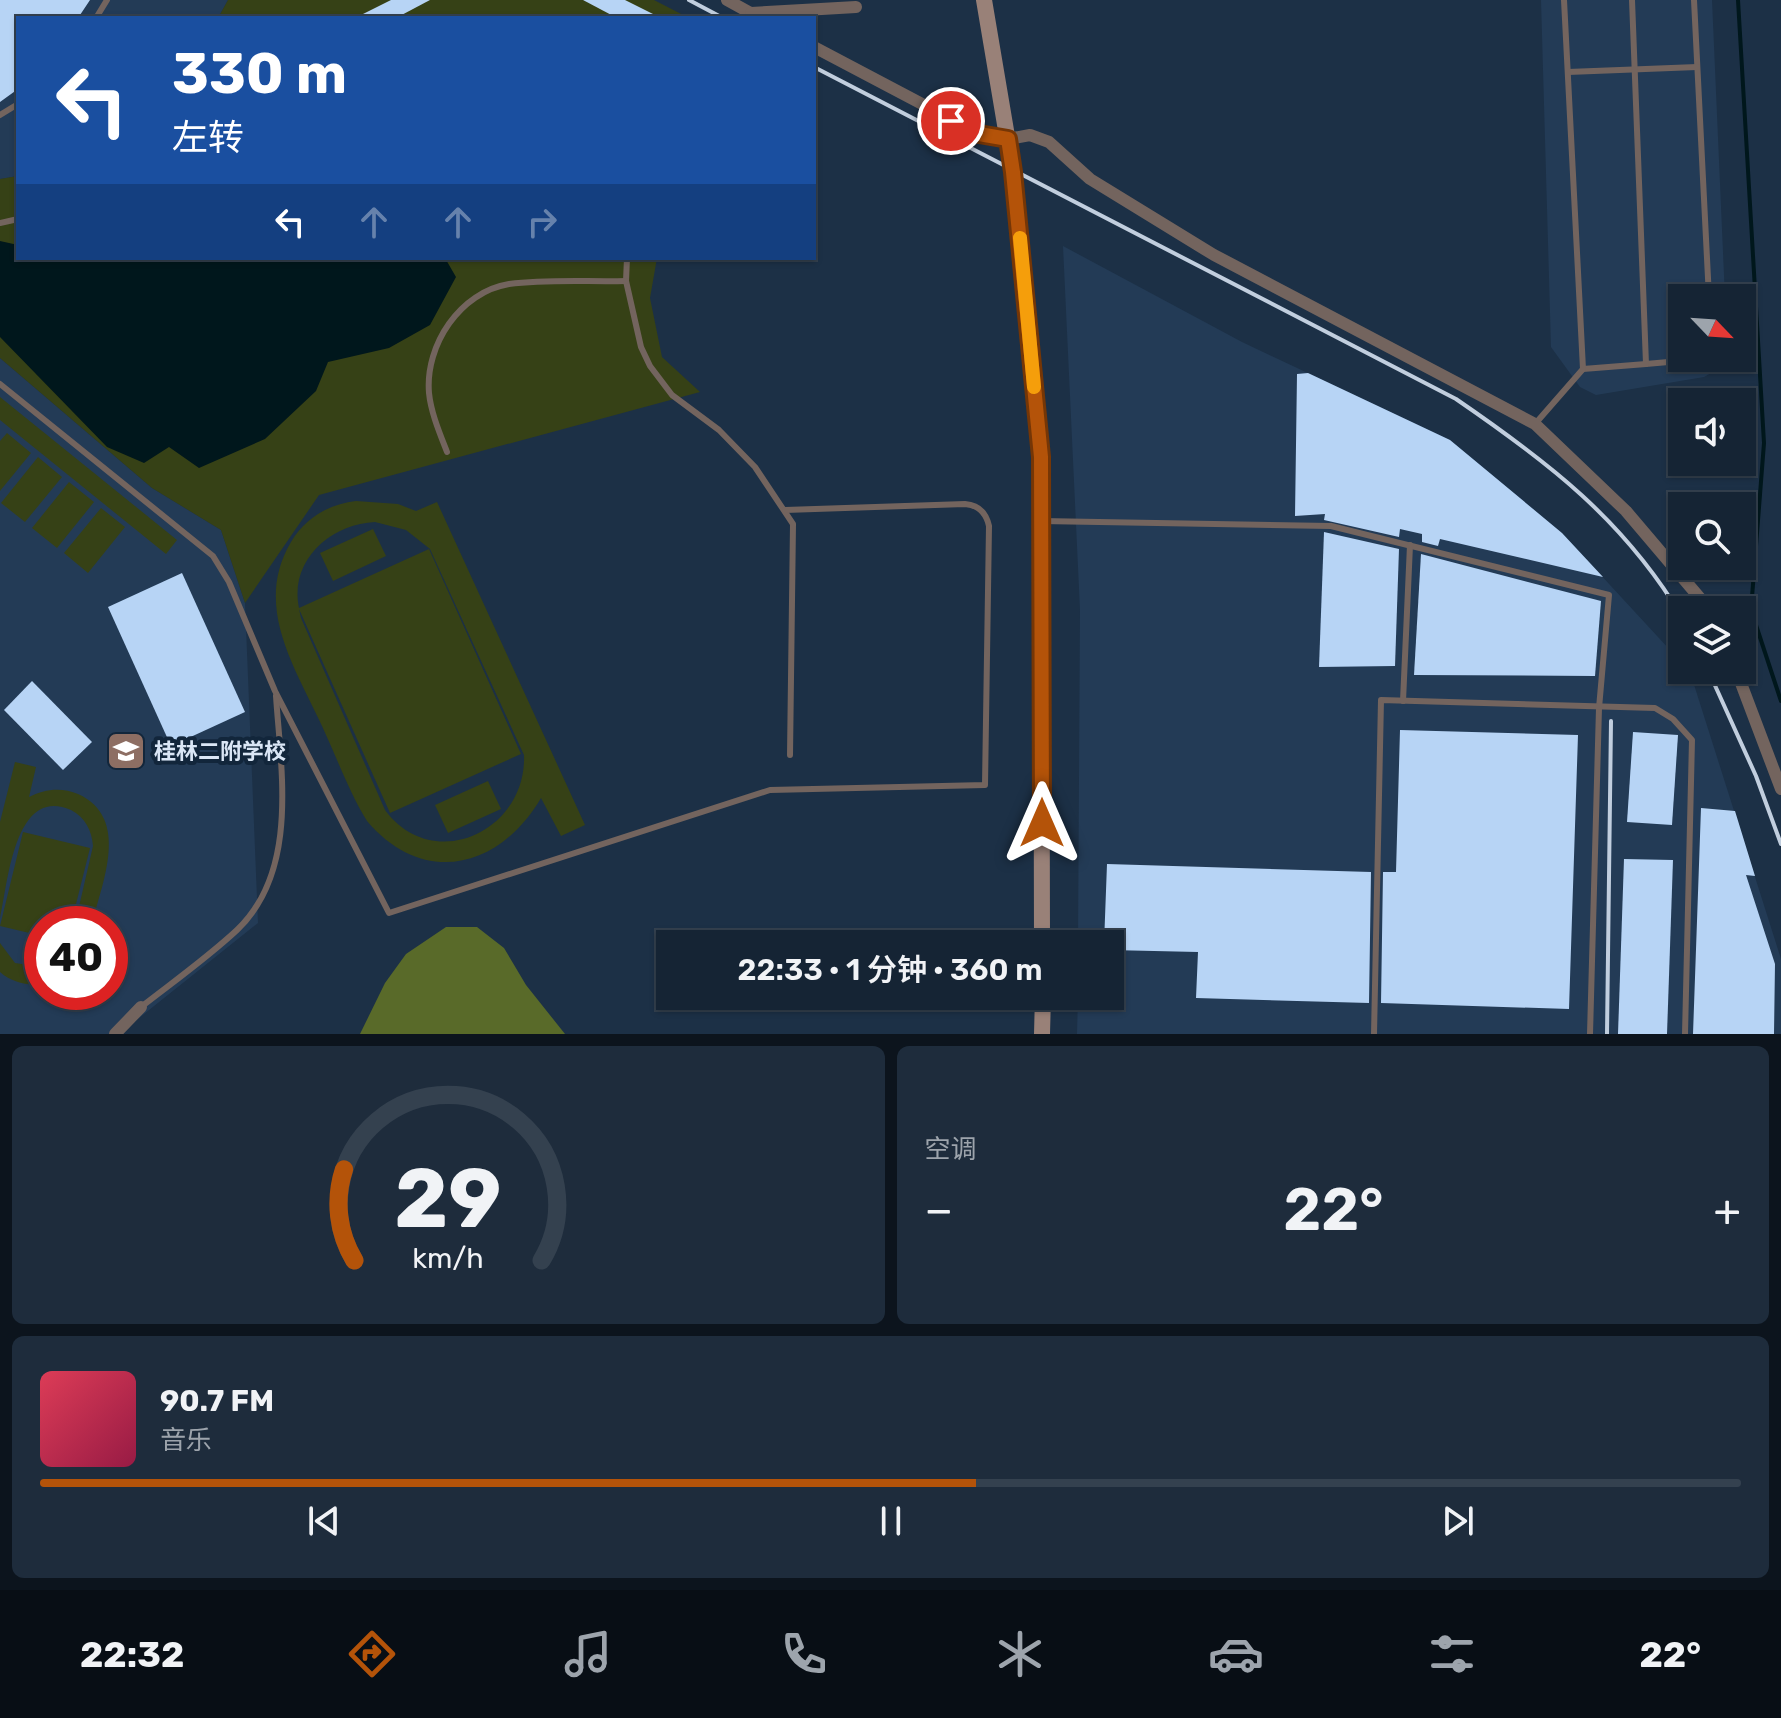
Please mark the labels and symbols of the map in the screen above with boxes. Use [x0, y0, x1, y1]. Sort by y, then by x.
pin [917, 87, 985, 155]
north arrow [1668, 284, 1756, 372]
school or university icon: 桂林二附学校 [105, 730, 147, 772]
place label: 桂林二附学校 [154, 738, 286, 765]
position arrow [1000, 781, 1084, 865]
speed limit sign: 40 [24, 906, 128, 1010]

